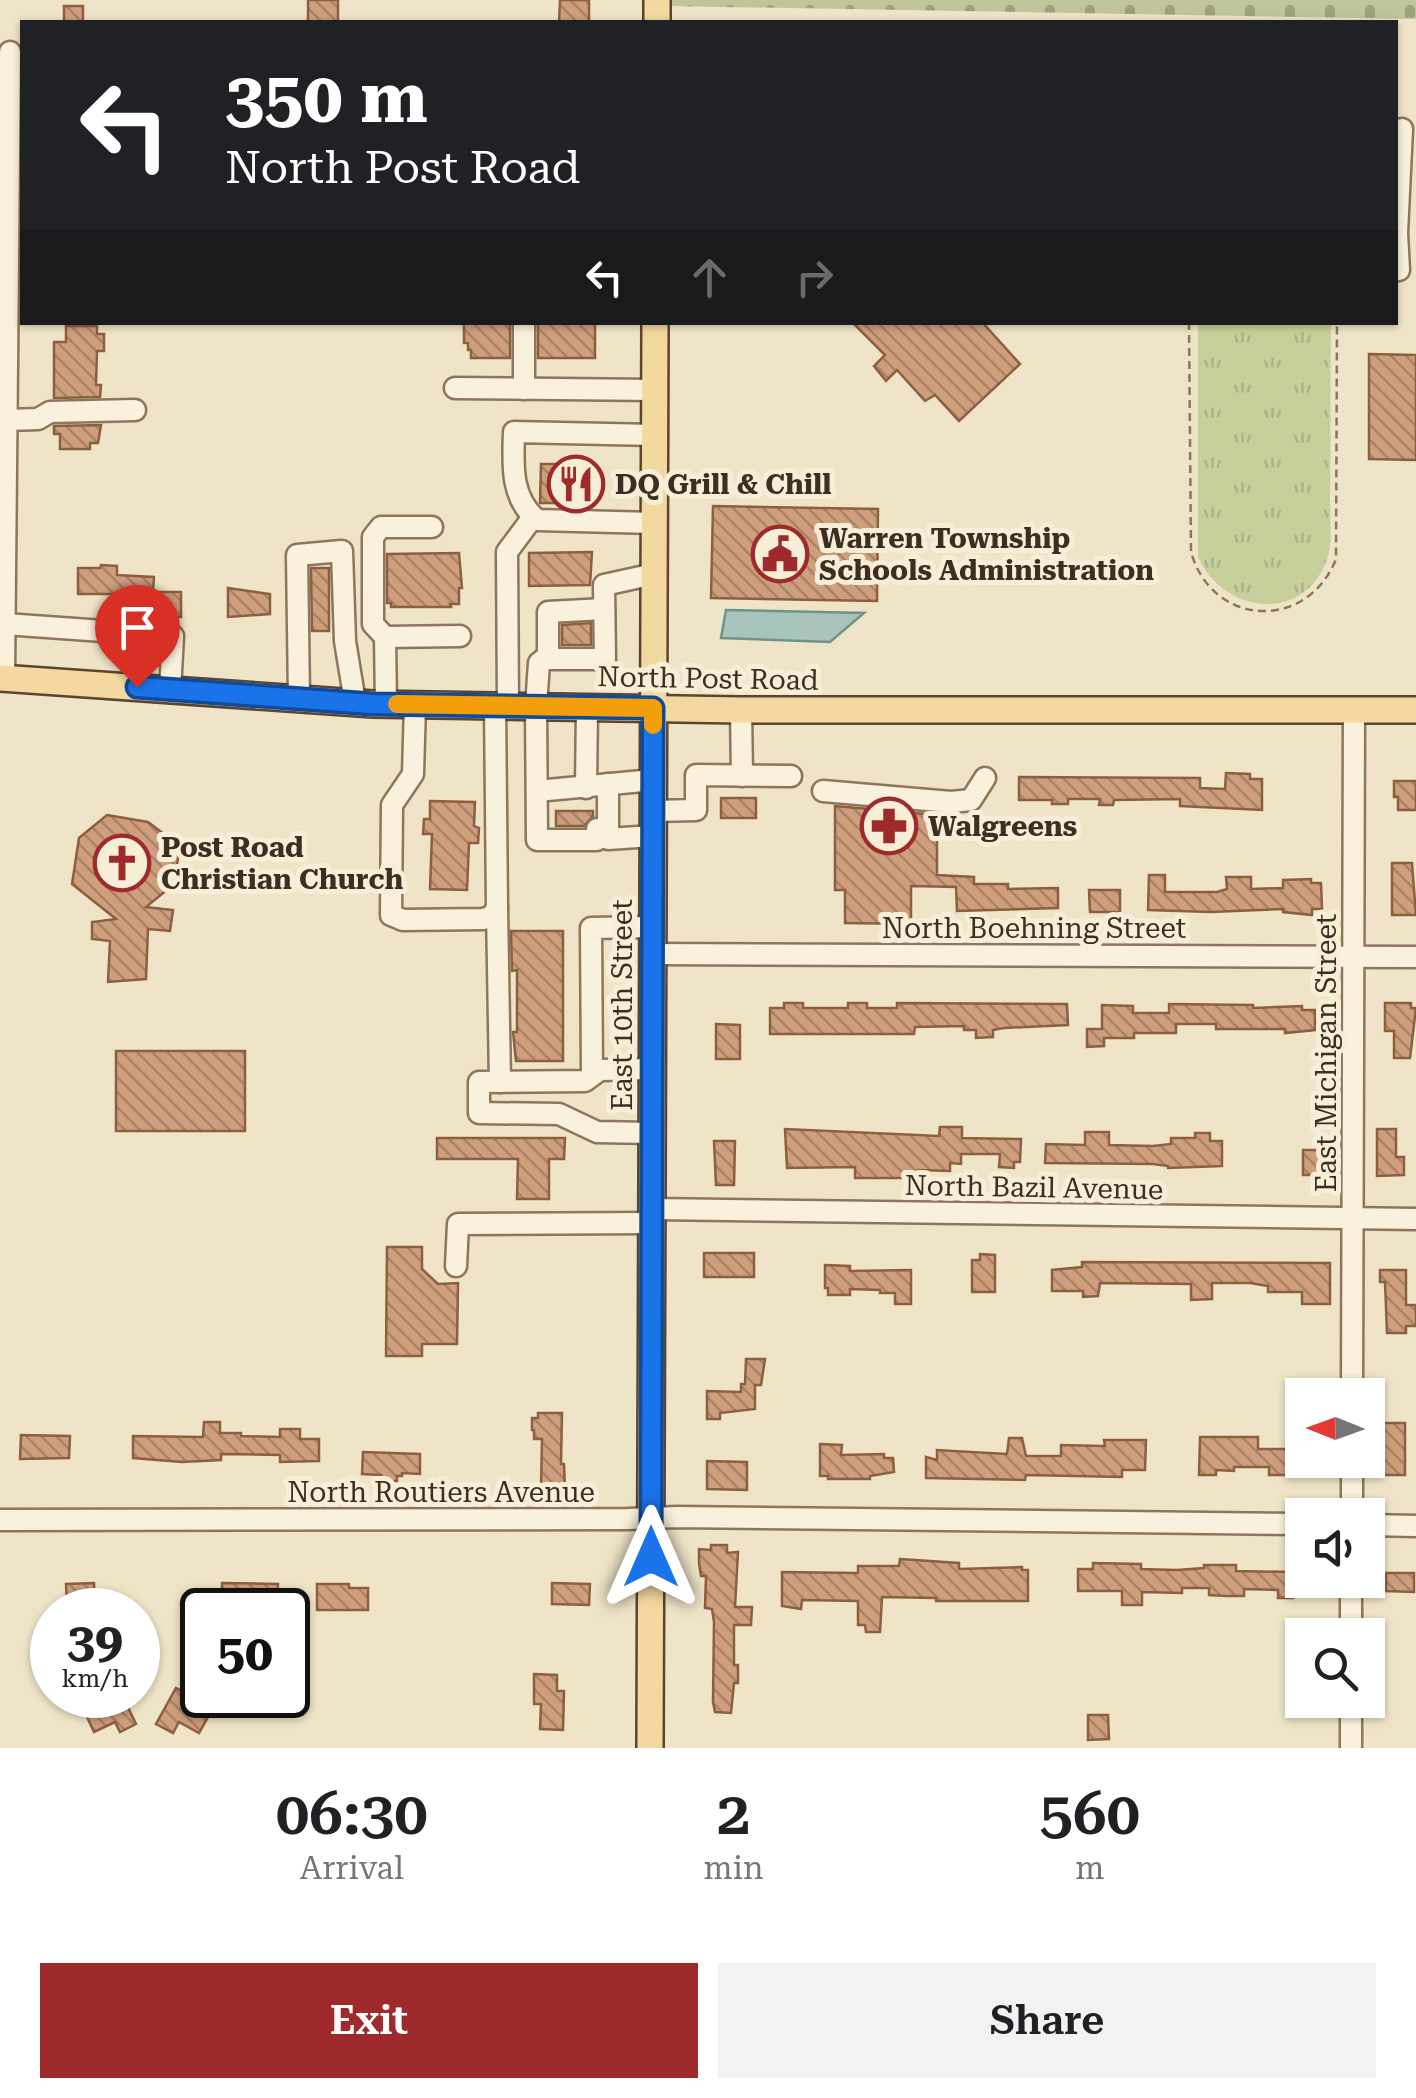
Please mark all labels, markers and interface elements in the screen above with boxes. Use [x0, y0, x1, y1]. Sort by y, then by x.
text: 350 m [225, 57, 428, 139]
icon: left [60, 60, 190, 190]
text: North Post Road [225, 141, 580, 194]
icon: left [577, 250, 632, 305]
icon: ahead [682, 250, 737, 305]
icon: right [787, 250, 842, 305]
restaurant icon: DQ Grill & Chill [546, 454, 606, 514]
place label: DQ Grill & Chill [615, 468, 831, 501]
place label: Warren Township Schools Administration [819, 522, 1154, 587]
public building icon: Warren Township Schools Administration [750, 524, 810, 584]
pin [95, 585, 180, 688]
icon: arrive [110, 600, 165, 655]
street label: North Post Road [597, 660, 819, 697]
pharmacy icon: Walgreens [859, 796, 919, 856]
place label: Walgreens [928, 810, 1077, 843]
place label: Post Road Christian Church [161, 831, 404, 896]
church icon: Post Road Christian Church [92, 833, 152, 893]
street label: East 10th Street [606, 899, 639, 1111]
street label: North Boehning Street [882, 912, 1186, 945]
street label: East Michigan Street [1310, 914, 1343, 1192]
street label: North Bazil Avenue [904, 1169, 1164, 1206]
north arrow [1285, 1378, 1385, 1478]
map controls [1285, 1378, 1385, 1718]
street label: North Routiers Avenue [287, 1476, 595, 1509]
button: sound [1285, 1498, 1385, 1598]
position arrow [599, 1505, 703, 1609]
speed limit sign: 50 [180, 1588, 310, 1718]
text: 39 [67, 1612, 123, 1670]
button: search [1285, 1618, 1385, 1718]
text: km/h [62, 1664, 128, 1693]
text: 06:30 [276, 1778, 428, 1849]
text: 2 [717, 1778, 750, 1849]
text: 560 [1039, 1778, 1140, 1849]
text: Arrival [300, 1849, 404, 1887]
text: min [704, 1849, 764, 1887]
text: m [1075, 1849, 1104, 1887]
button: Exit [40, 1963, 698, 2078]
button: Share [718, 1963, 1376, 2078]

